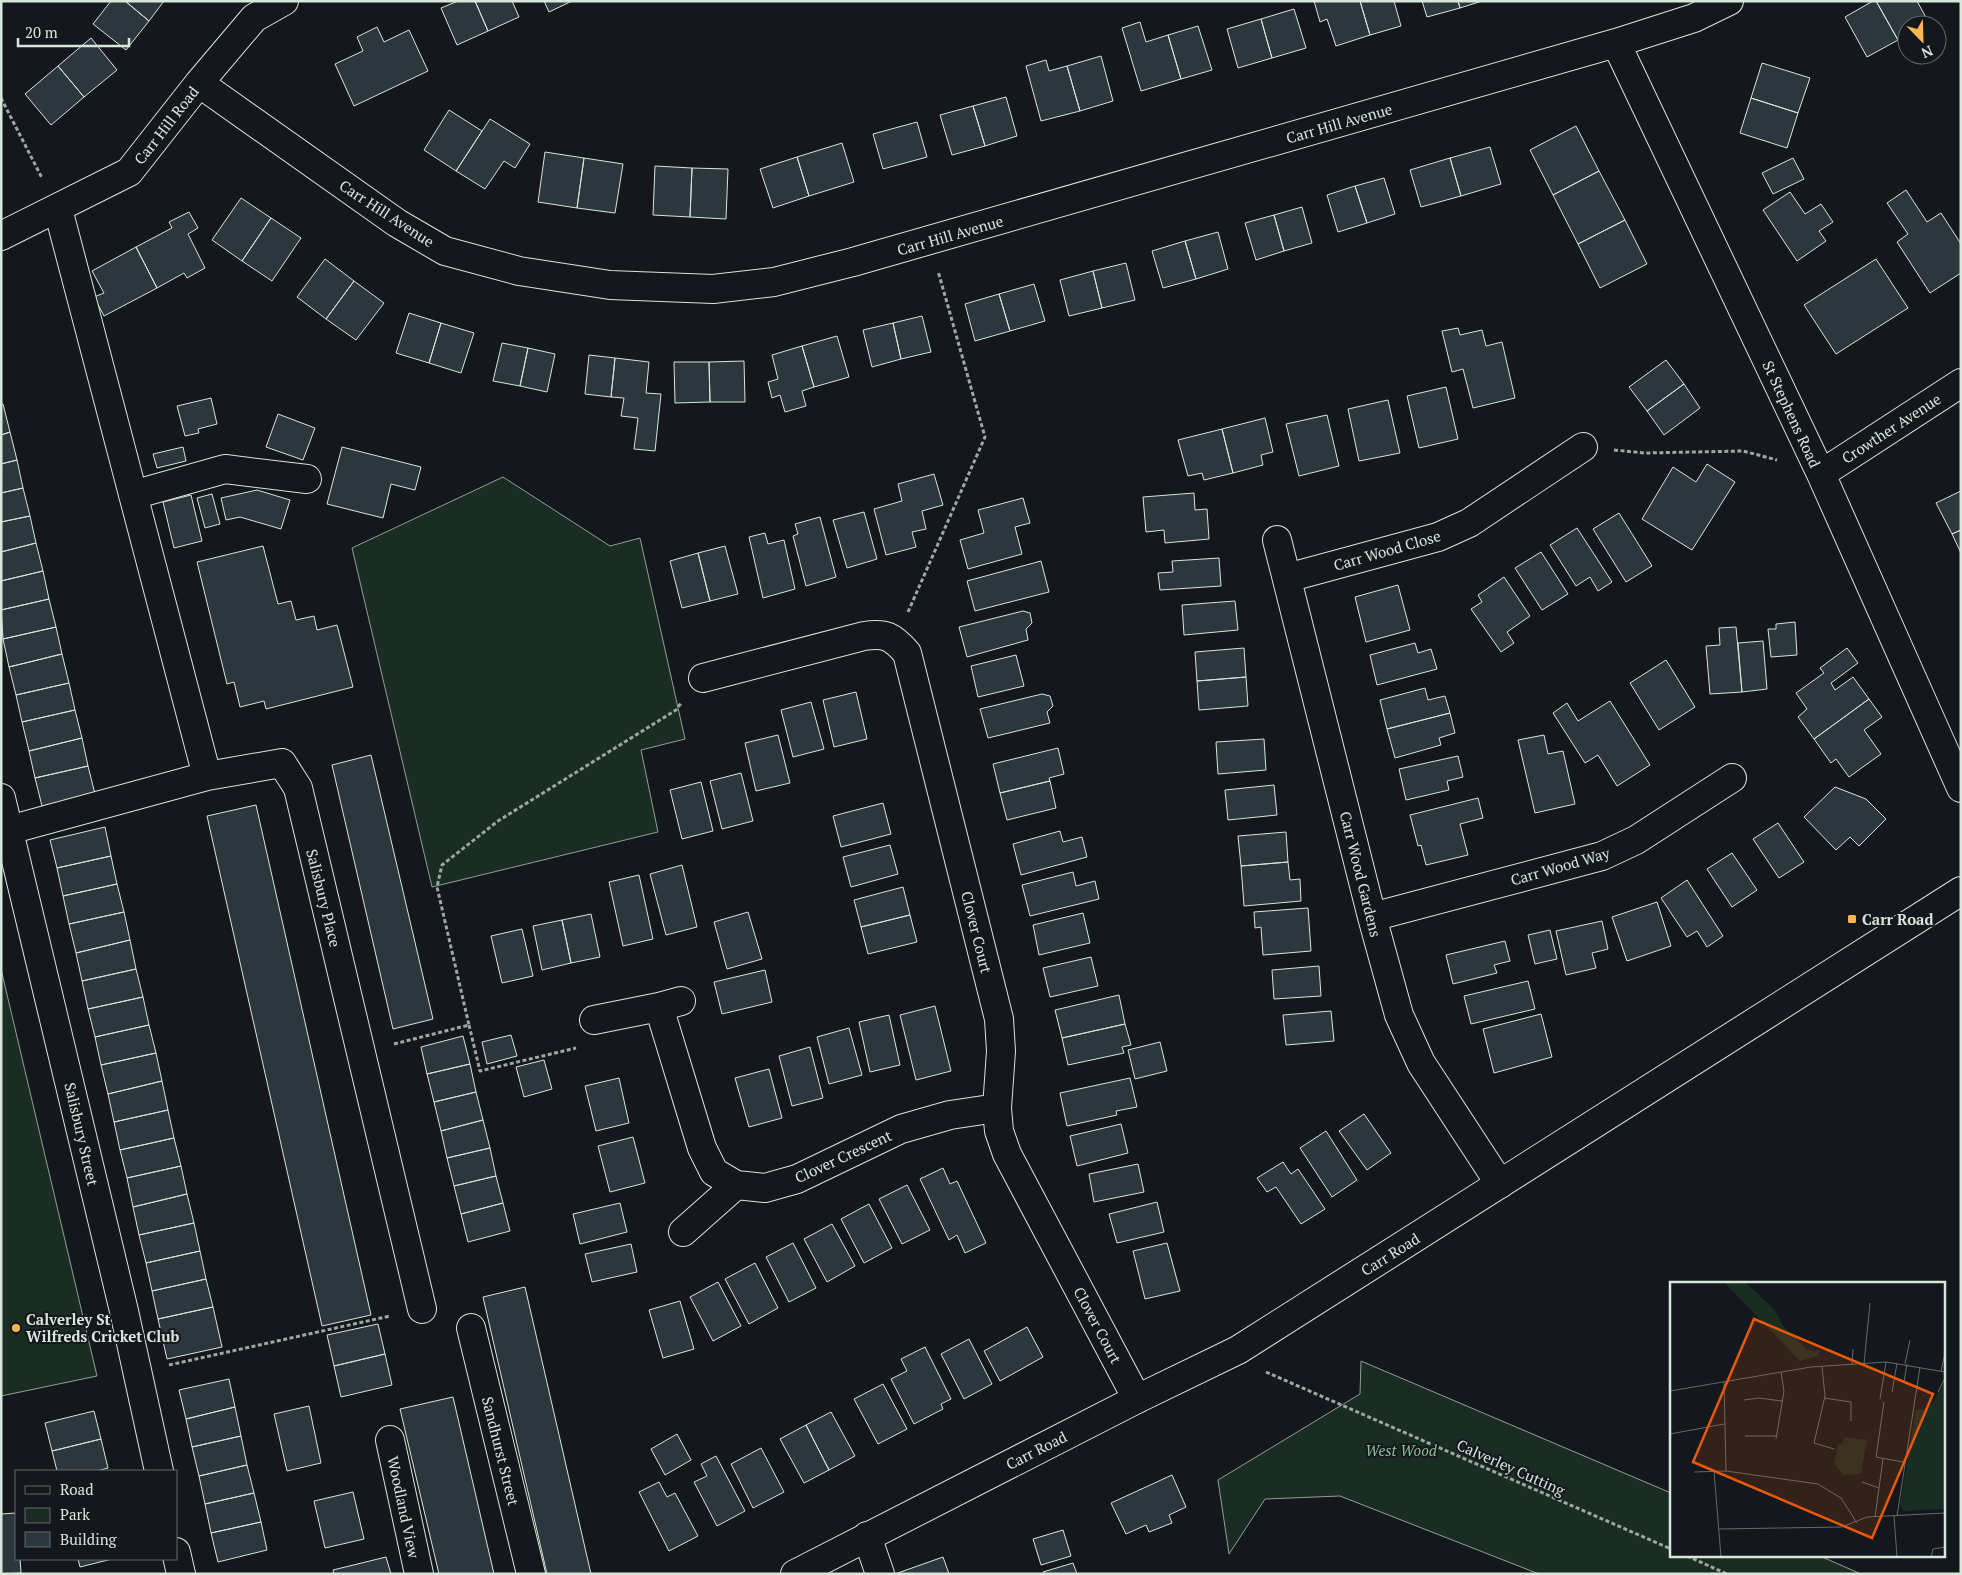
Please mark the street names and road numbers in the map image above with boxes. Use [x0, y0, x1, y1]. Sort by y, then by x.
street label: Carr Hill Road [129, 82, 203, 168]
street label: Carr Hill Avenue [1284, 98, 1394, 148]
street label: Carr Hill Avenue [336, 175, 438, 251]
street label: Carr Hill Avenue [895, 210, 1005, 260]
street label: St Stephens Road [1758, 357, 1826, 471]
street label: Crowther Avenue [1837, 388, 1945, 468]
street label: Carr Wood Close [1331, 525, 1443, 575]
street label: Carr Wood Gardens [1336, 809, 1386, 939]
street label: Carr Wood Way [1508, 842, 1612, 890]
street label: Salisbury Place [302, 847, 346, 949]
street label: Clover Court [957, 889, 997, 976]
street label: Salisbury Street [60, 1081, 104, 1188]
street label: Clover Crescent [791, 1125, 895, 1187]
street label: Carr Road [1357, 1228, 1423, 1280]
street label: Clover Court [1069, 1283, 1127, 1367]
street label: Sandhurst Street [478, 1394, 524, 1508]
street label: Carr Road [1002, 1426, 1070, 1474]
street label: Calverley Cutting [1454, 1434, 1569, 1500]
street label: Woodland View [383, 1454, 425, 1561]

